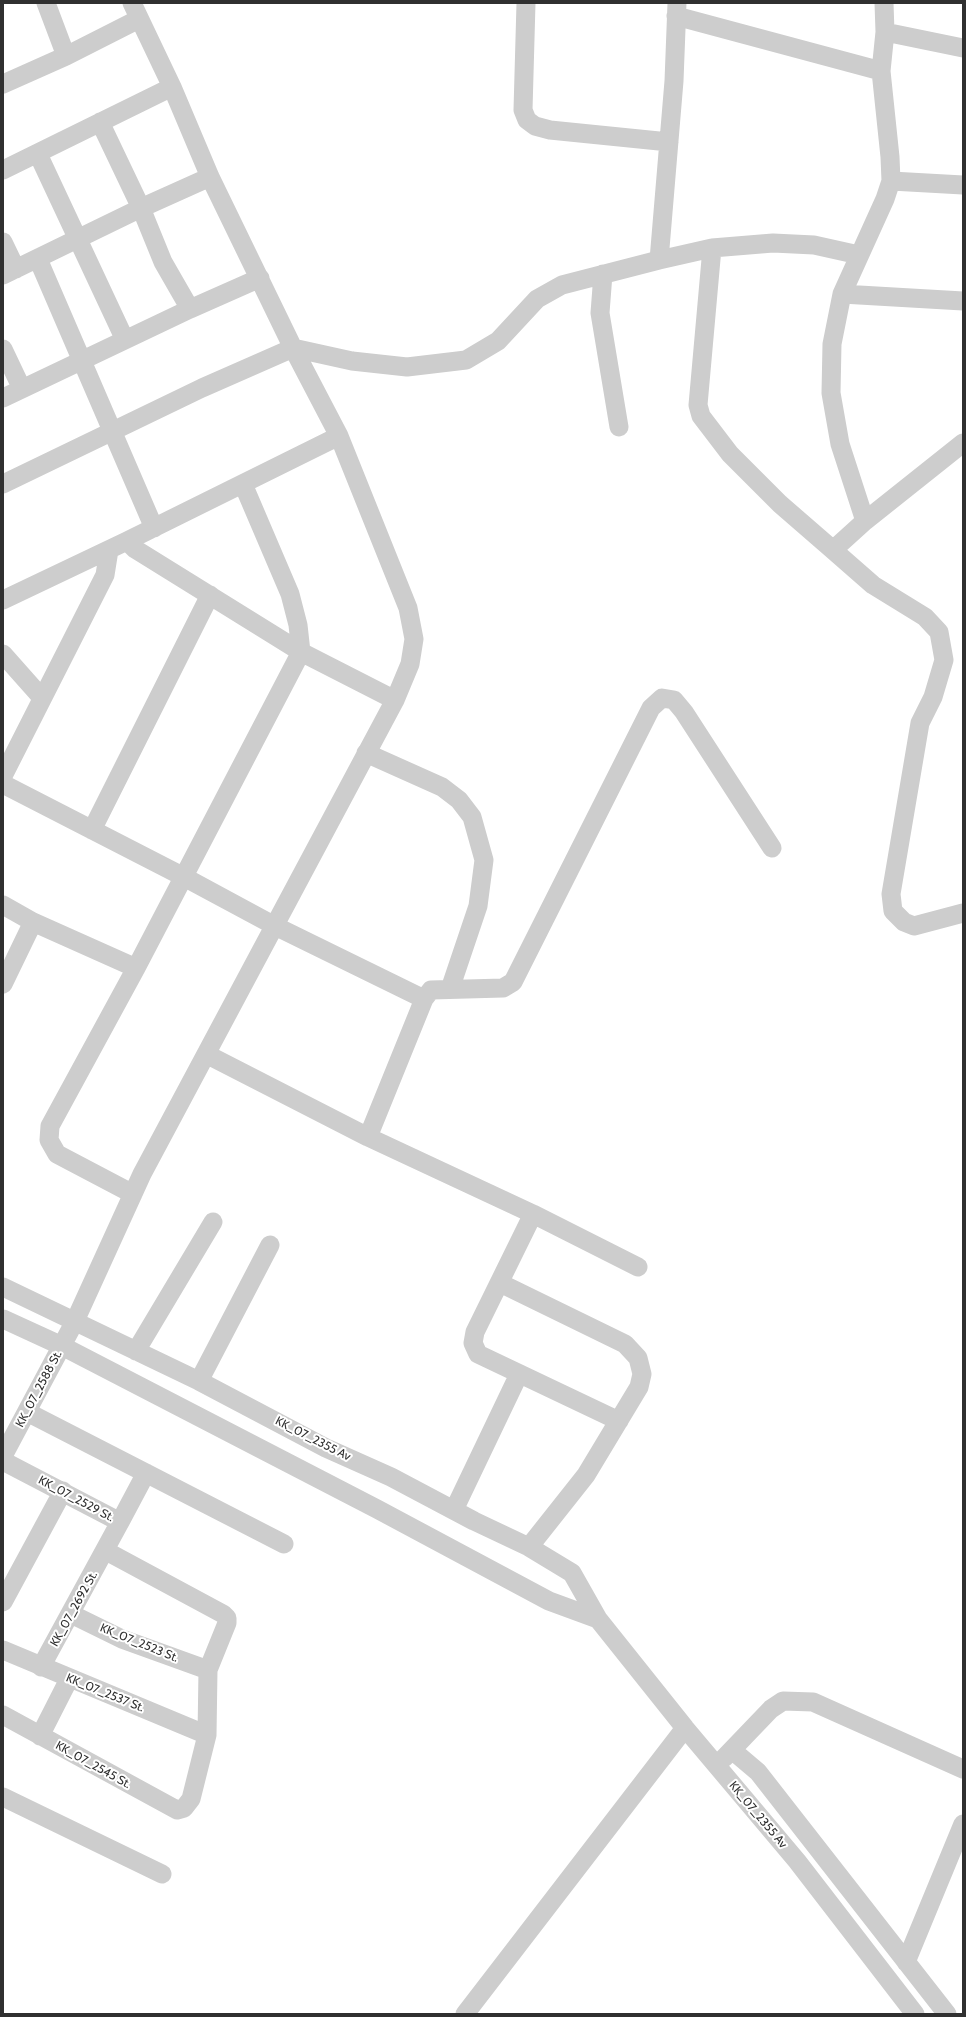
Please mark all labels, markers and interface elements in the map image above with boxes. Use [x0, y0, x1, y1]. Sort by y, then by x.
street label: KK_07_2588 St. [13, 1348, 65, 1430]
street label: KK_07_2355 Av [273, 1414, 353, 1464]
street label: KK_07_2529 St. [36, 1473, 116, 1525]
street label: KK_07_2692 St. [47, 1569, 101, 1649]
street label: KK_07_2523 St. [98, 1621, 180, 1665]
street label: KK_07_2537 St. [64, 1671, 146, 1715]
street label: KK_07_2545 St. [53, 1738, 133, 1792]
street label: KK_07_2355 Av [726, 1779, 790, 1851]

